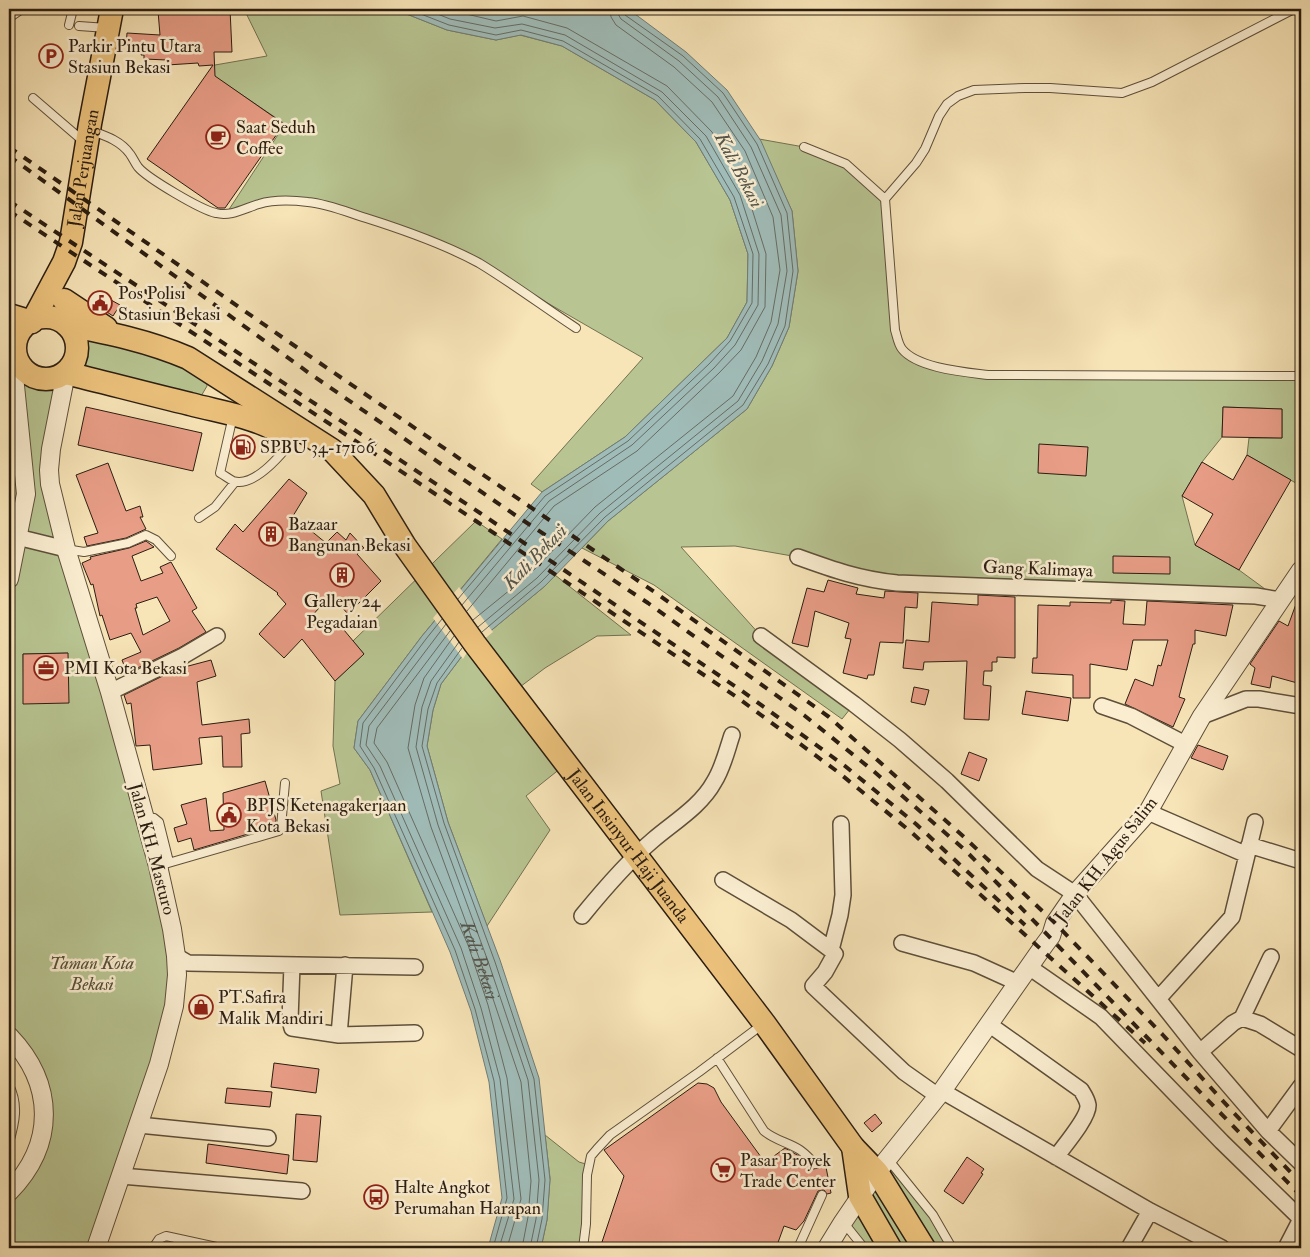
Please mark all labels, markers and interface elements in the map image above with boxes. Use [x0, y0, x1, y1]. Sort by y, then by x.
place label: Parkir Pintu Utara Stasiun Bekasi [68, 35, 202, 79]
parking icon: Parkir Pintu Utara Stasiun Bekasi [38, 43, 64, 69]
street label: Jalan Perjuangan [62, 107, 104, 230]
place label: Saat Seduh Coffee [236, 116, 316, 160]
cafe icon: Saat Seduh Coffee [205, 124, 231, 150]
water label: Kali Bekasi [709, 127, 769, 212]
place label: Pos Polisi Stasiun Bekasi [118, 282, 221, 326]
public building icon: Pos Polisi Stasiun Bekasi [87, 290, 113, 316]
fuel station icon: SPBU 34-17106 [230, 434, 256, 460]
place label: SPBU 34-17106 [260, 436, 375, 459]
place label: Bazaar Bangunan Bekasi [288, 513, 411, 557]
water label: Kali Bekasi [497, 519, 572, 596]
building icon: Bazaar Bangunan Bekasi [258, 521, 284, 547]
street label: Gang Kalimaya [982, 556, 1094, 582]
building icon: Gallery 24 Pegadaian [329, 562, 355, 588]
place label: Gallery 24 Pegadaian [304, 590, 382, 634]
office icon: PMI Kota Bekasi [33, 655, 59, 681]
place label: PMI Kota Bekasi [64, 657, 187, 680]
street label: Jalan Insinyur Haji Juanda [562, 763, 695, 928]
street label: Jalan KH. Masturo [123, 780, 181, 918]
street label: Jalan KH. Agus Salim [1049, 792, 1163, 929]
place label: BPJS Ketenagakerjaan Kota Bekasi [246, 794, 406, 838]
public building icon: BPJS Ketenagakerjaan Kota Bekasi [216, 802, 242, 828]
water label: Kali Bekasi [454, 917, 505, 1003]
park label: Taman Kota Bekasi [50, 952, 134, 996]
place label: PT.Safira Malik Mandiri [218, 986, 324, 1030]
shop icon: PT.Safira Malik Mandiri [188, 994, 214, 1020]
place label: Pasar Proyek Trade Center [740, 1149, 836, 1193]
supermarket icon: Pasar Proyek Trade Center [710, 1157, 736, 1183]
place label: Halte Angkot Perumahan Harapan [394, 1176, 541, 1220]
bus stop icon: Halte Angkot Perumahan Harapan [363, 1184, 389, 1210]

